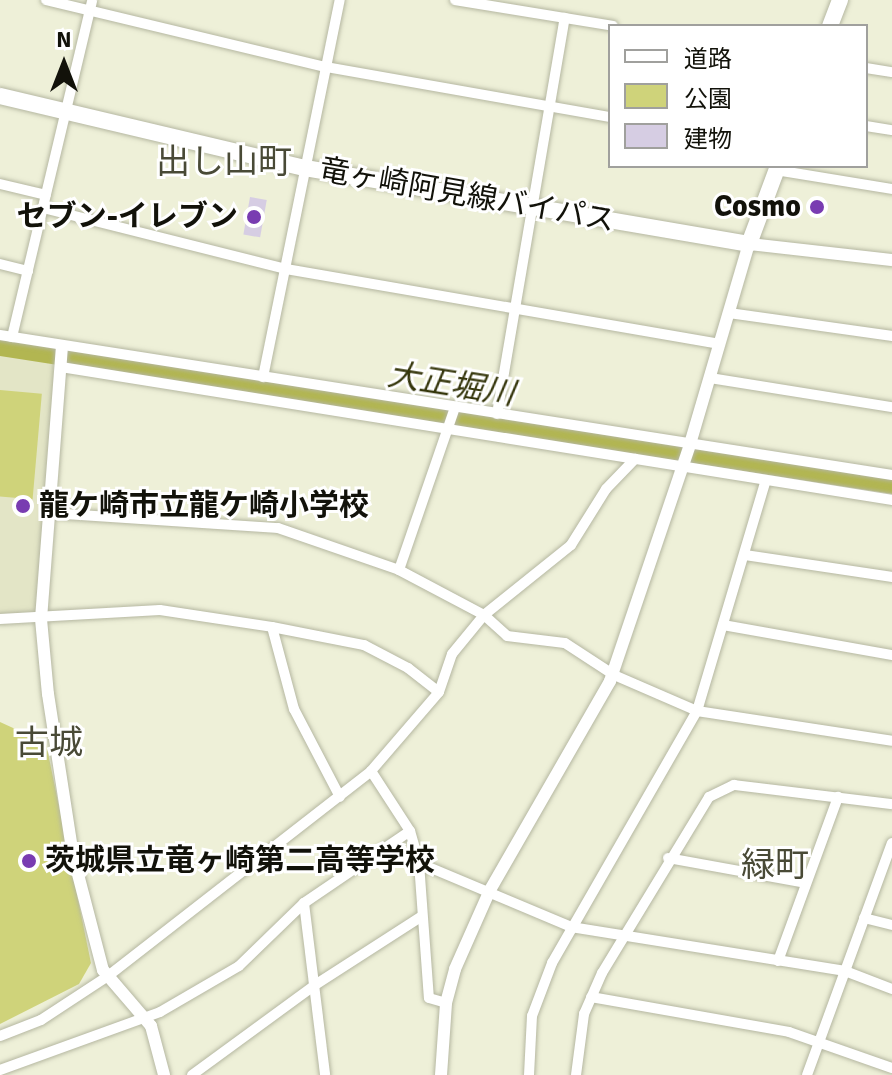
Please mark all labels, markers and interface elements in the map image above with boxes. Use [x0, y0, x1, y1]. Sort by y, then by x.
north arrow [24, 24, 104, 104]
legend [608, 24, 868, 168]
text: N [56, 26, 72, 53]
text: 道路 [684, 44, 732, 74]
text: 公園 [684, 84, 732, 114]
text: 建物 [684, 124, 732, 154]
district label: 出し山町 [156, 143, 292, 183]
street label: 竜ヶ崎阿見線バイパス [316, 152, 618, 240]
place label: Cosmo [714, 189, 801, 225]
marker: Cosmo [808, 198, 826, 216]
place label: セブン-イレブン [17, 199, 238, 235]
marker: セブン-イレブン [245, 208, 263, 226]
water label: 大正堀川 [385, 356, 517, 414]
place label: 龍ケ崎市立龍ケ崎小学校 [39, 488, 369, 524]
marker: 龍ケ崎市立龍ケ崎小学校 [14, 497, 32, 515]
district label: 古城 [15, 724, 83, 764]
place label: 茨城県立竜ヶ崎第二高等学校 [45, 843, 435, 879]
district label: 緑町 [741, 846, 809, 886]
marker: 茨城県立竜ヶ崎第二高等学校 [20, 852, 38, 870]

